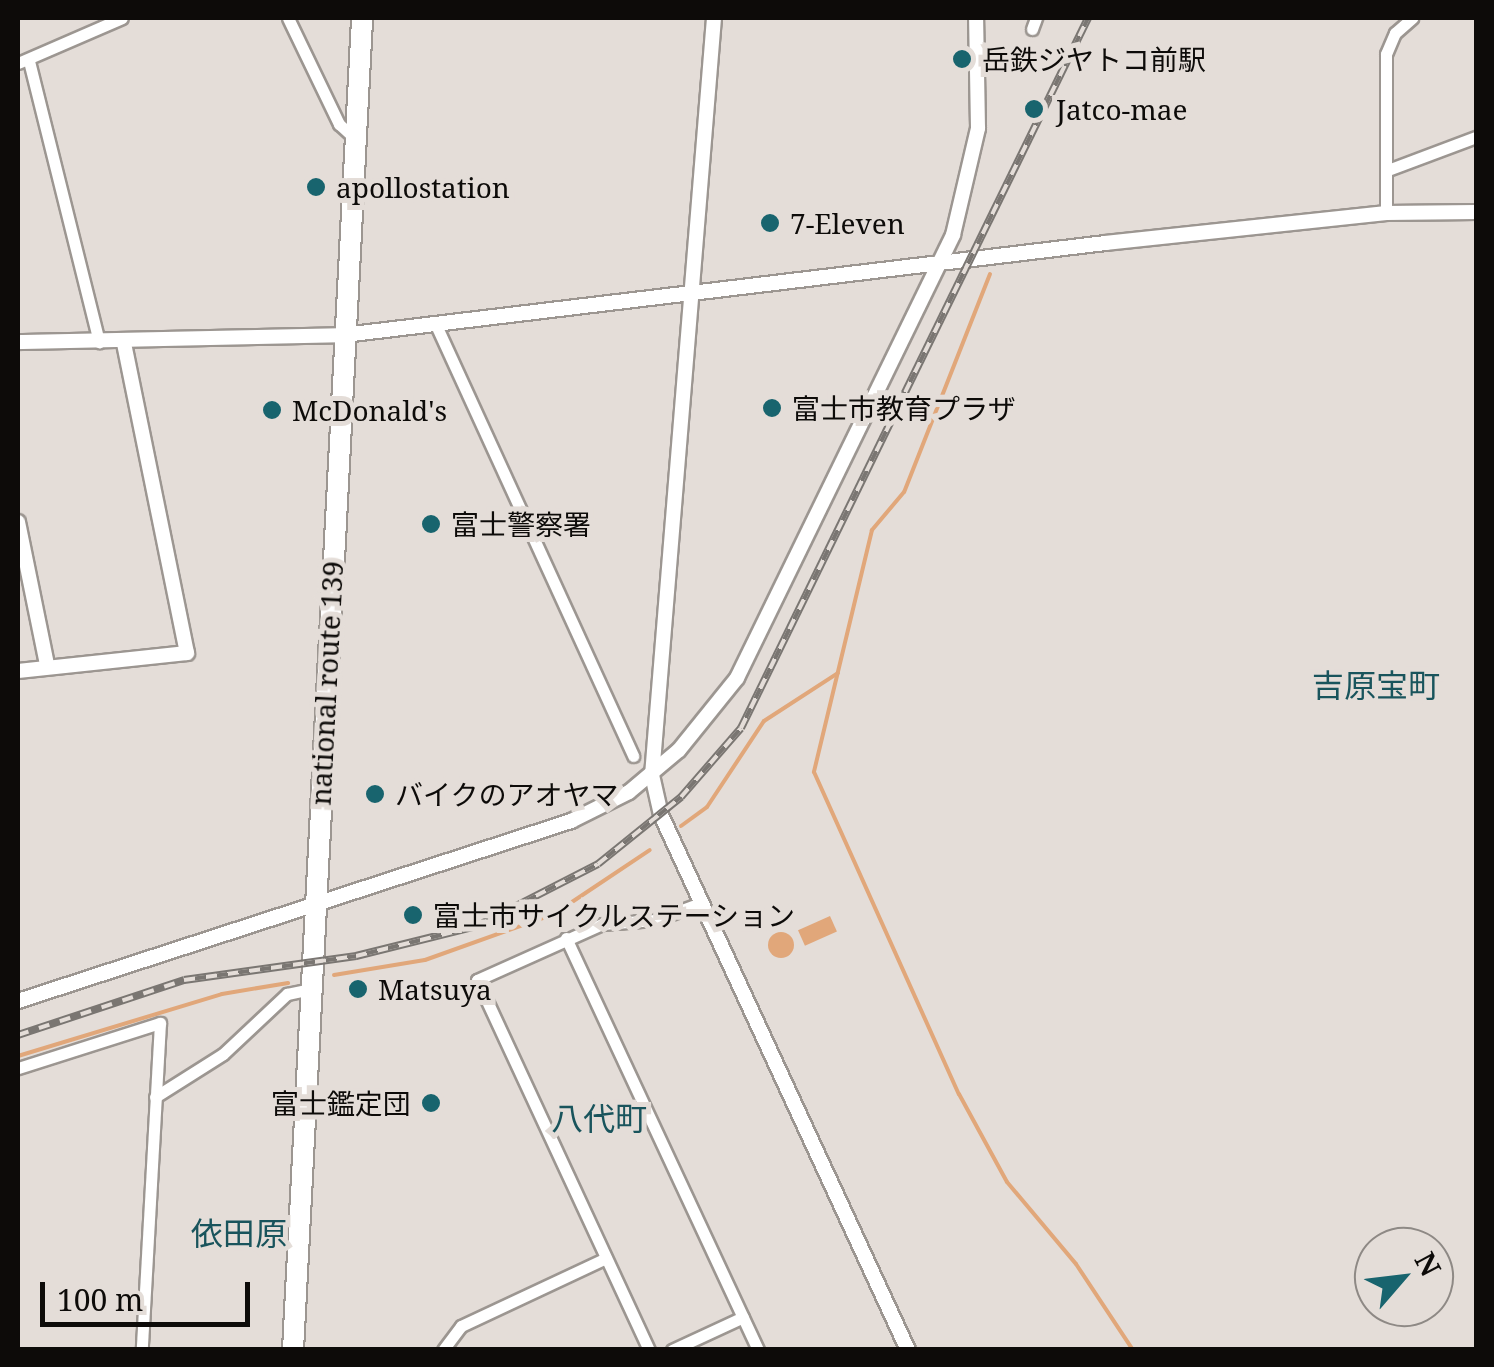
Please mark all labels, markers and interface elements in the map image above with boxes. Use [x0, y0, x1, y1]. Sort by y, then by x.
place label: 岳鉄ジヤトコ前駅 [982, 42, 1206, 76]
marker: 岳鉄ジヤトコ前駅 [951, 48, 973, 70]
place label: Jatco-mae [1056, 92, 1187, 126]
marker: Jatco-mae [1021, 96, 1047, 122]
place label: apollostation [336, 170, 510, 204]
marker: apollostation [305, 176, 327, 198]
place label: 7-Eleven [790, 206, 905, 240]
marker: 7-Eleven [759, 212, 781, 234]
place label: 富士市教育プラザ [792, 391, 1016, 425]
place label: McDonald's [292, 393, 447, 427]
marker: 富士市教育プラザ [761, 397, 783, 419]
marker: McDonald's [261, 399, 283, 421]
place label: 富士警察署 [451, 507, 591, 541]
marker: 富士警察署 [420, 513, 442, 535]
street label: national route 139 [303, 560, 349, 806]
district label: 吉原宝町 [1312, 666, 1440, 704]
place label: バイクのアオヤマ [395, 777, 619, 811]
marker: バイクのアオヤマ [364, 783, 386, 805]
place label: 富士市サイクルステーション [433, 898, 797, 932]
marker: 富士市サイクルステーション [402, 904, 424, 926]
place label: Matsuya [378, 972, 492, 1006]
marker: Matsuya [347, 978, 369, 1000]
place label: 富士鑑定団 [271, 1086, 411, 1120]
marker: 富士鑑定団 [420, 1092, 442, 1114]
district label: 八代町 [551, 1099, 647, 1137]
district label: 依田原 [191, 1214, 287, 1252]
north arrow [1354, 1227, 1454, 1327]
text: N [1407, 1245, 1451, 1283]
scale bar [45, 1262, 255, 1324]
text: 100 m [57, 1279, 143, 1320]

